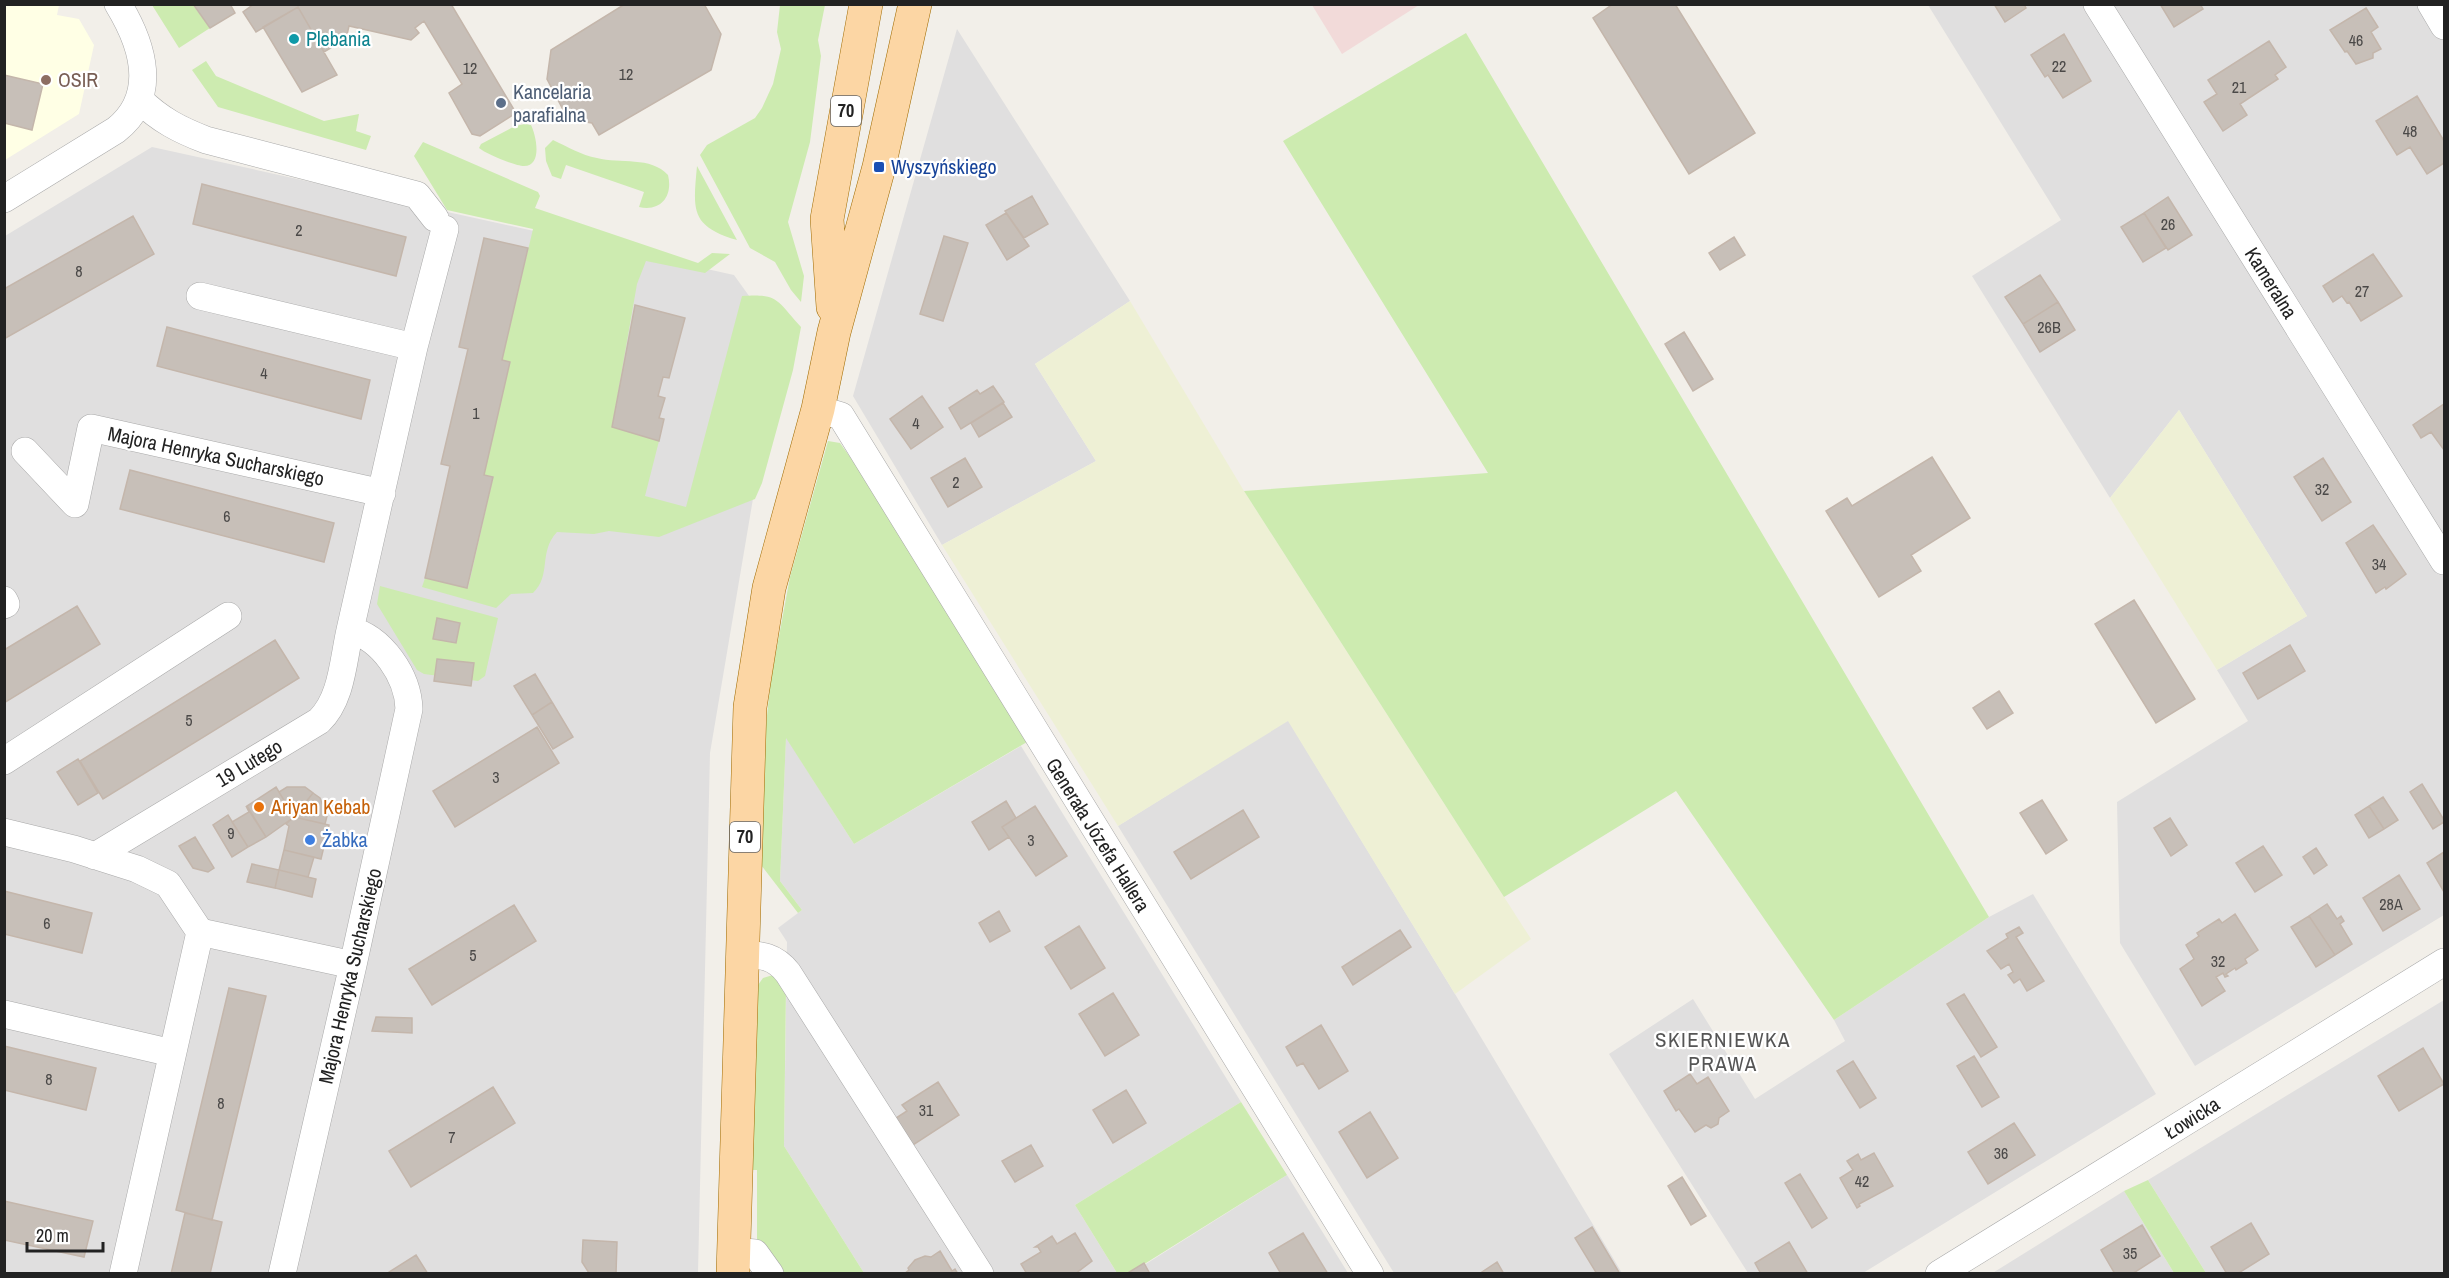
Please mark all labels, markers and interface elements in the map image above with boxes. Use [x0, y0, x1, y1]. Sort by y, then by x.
place label: Plebania [306, 25, 371, 52]
house number: 46 [2349, 29, 2363, 51]
marker: Plebania [287, 32, 301, 46]
house number: 22 [2052, 55, 2066, 77]
house number: 12 [463, 57, 477, 79]
house number: 12 [619, 63, 633, 85]
place label: OSIR [58, 66, 98, 93]
marker: OSIR [39, 73, 53, 87]
house number: 21 [2232, 76, 2247, 98]
place label: Kancelaria parafialna [513, 78, 591, 128]
marker: Kancelaria parafialna [494, 96, 508, 110]
road number: 70 [831, 96, 861, 126]
house number: 48 [2403, 120, 2417, 142]
place label: Wyszyńskiego [891, 153, 997, 180]
marker: Wyszyńskiego [872, 160, 886, 174]
house number: 26 [2161, 213, 2175, 235]
house number: 2 [295, 219, 303, 241]
street label: Kameralna [2239, 242, 2304, 324]
house number: 8 [75, 260, 83, 282]
house number: 27 [2355, 280, 2369, 302]
house number: 26B [2037, 316, 2061, 338]
house number: 4 [260, 362, 268, 384]
house number: 1 [472, 402, 480, 424]
house number: 4 [912, 412, 920, 434]
street label: Majora Henryka Sucharskiego [105, 419, 327, 492]
house number: 2 [952, 471, 960, 493]
house number: 32 [2315, 478, 2329, 500]
house number: 6 [223, 505, 231, 527]
house number: 34 [2372, 553, 2386, 575]
house number: 5 [185, 709, 193, 731]
street label: 19 Lutego [211, 732, 287, 793]
street label: Generała Józefa Hallera [1040, 753, 1157, 917]
house number: 3 [492, 766, 500, 788]
place label: Ariyan Kebab [270, 793, 370, 820]
marker: Ariyan Kebab [252, 800, 266, 814]
house number: 9 [227, 822, 235, 844]
road number: 70 [730, 822, 760, 852]
place label: Żabka [322, 826, 368, 853]
house number: 3 [1027, 829, 1035, 851]
marker: Żabka [303, 833, 317, 847]
street label: Majora Henryka Sucharskiego [312, 865, 387, 1086]
house number: 28A [2379, 893, 2403, 915]
house number: 6 [43, 912, 51, 934]
house number: 5 [469, 944, 477, 966]
house number: 32 [2211, 950, 2225, 972]
district label: SKIERNIEWKA PRAWA [1655, 1025, 1791, 1078]
house number: 8 [45, 1068, 53, 1090]
street label: Łowicka [2159, 1090, 2224, 1145]
house number: 8 [217, 1092, 225, 1114]
house number: 31 [919, 1099, 934, 1121]
house number: 7 [448, 1126, 456, 1148]
house number: 36 [1994, 1142, 2008, 1164]
house number: 42 [1855, 1170, 1869, 1192]
scale bar [27, 1215, 104, 1253]
text: 20 m [36, 1223, 69, 1248]
house number: 35 [2123, 1242, 2137, 1264]

